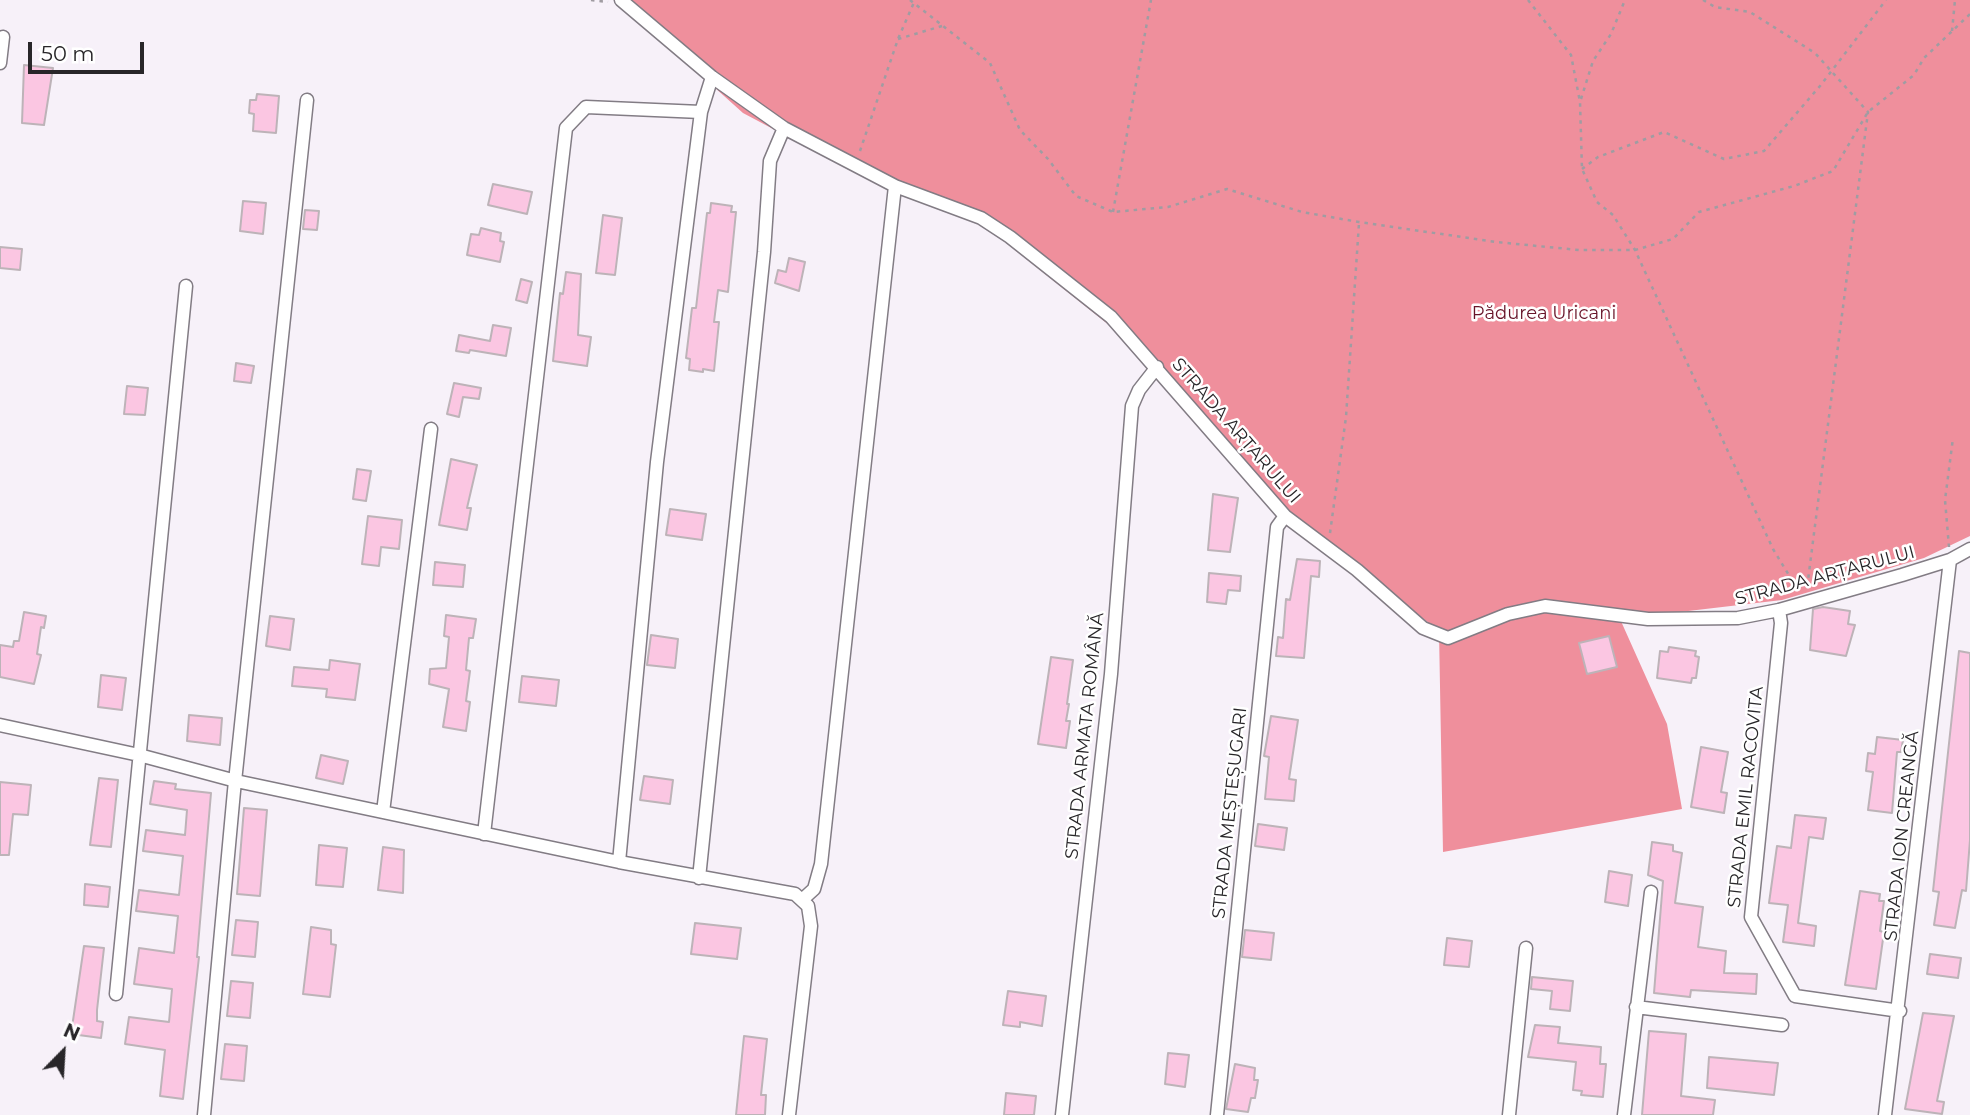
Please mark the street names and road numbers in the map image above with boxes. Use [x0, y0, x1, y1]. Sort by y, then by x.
street label: STRADA ARȚARULUI [1167, 354, 1305, 508]
street label: STRADA ARȚARULUI [1733, 542, 1917, 610]
street label: STRADA ARMATA ROMÂNĂ [1061, 612, 1109, 860]
street label: STRADA EMIL RACOVITA [1724, 685, 1768, 909]
street label: STRADA MEȘTEȘUGARI [1208, 706, 1252, 920]
street label: STRADA ION CREANGĂ [1880, 730, 1924, 942]

